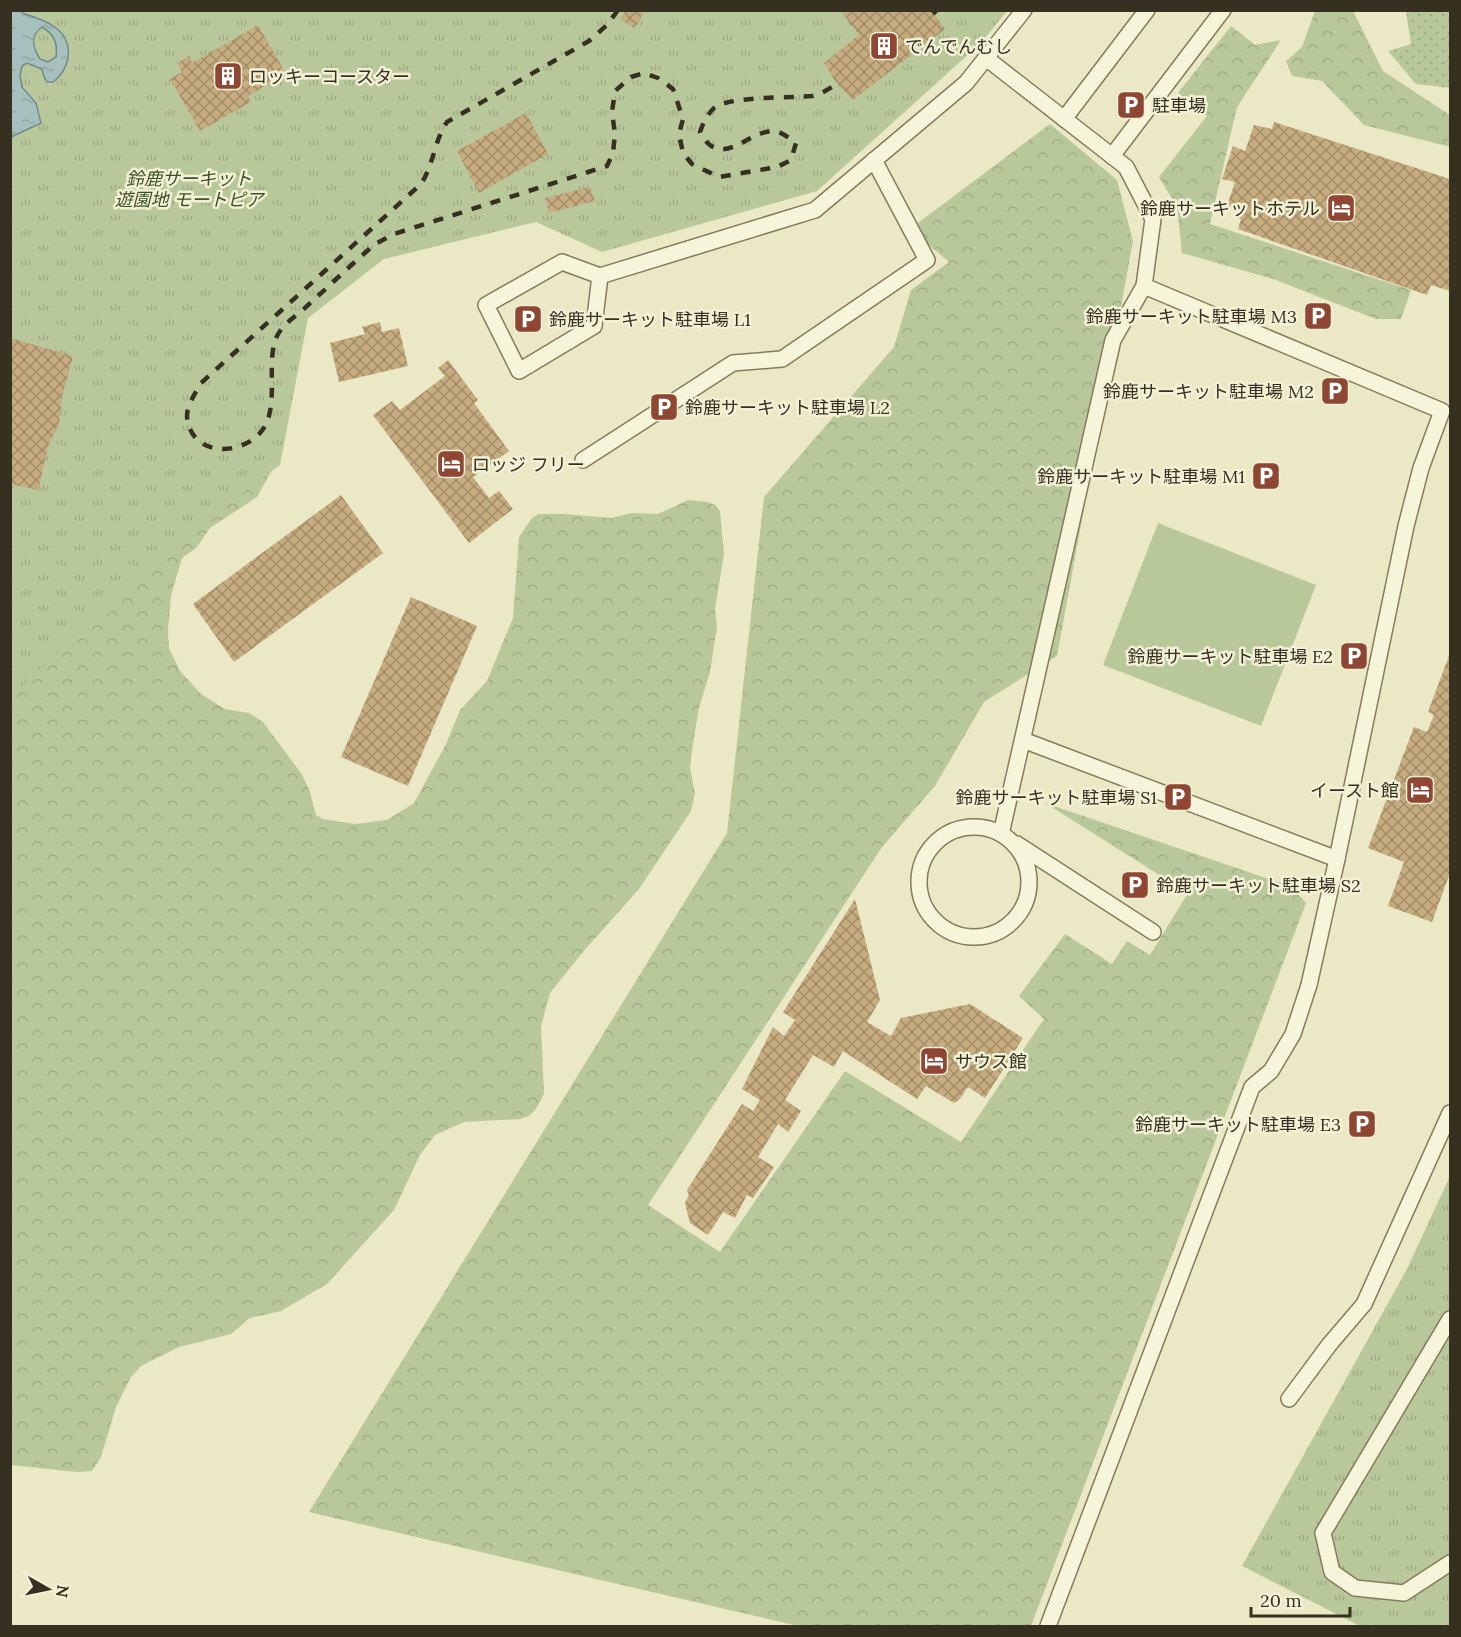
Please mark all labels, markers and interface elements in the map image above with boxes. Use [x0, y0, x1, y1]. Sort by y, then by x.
building icon: でんでんむし [868, 30, 900, 62]
place label: でんでんむし [905, 35, 1012, 58]
building icon: ロッキーコースター [212, 60, 244, 92]
place label: ロッキーコースター [249, 65, 410, 88]
parking icon: 駐車場 [1115, 89, 1147, 121]
place label: 駐車場 [1152, 94, 1206, 117]
park label: 鈴鹿サーキット 遊園地 モートピア [115, 167, 265, 211]
hotel icon: 鈴鹿サーキットホテル [1325, 192, 1357, 224]
place label: 鈴鹿サーキットホテル [1140, 197, 1320, 220]
parking icon: 鈴鹿サーキット駐車場 M3 [1302, 300, 1334, 332]
parking icon: 鈴鹿サーキット駐車場 L1 [512, 303, 544, 335]
place label: 鈴鹿サーキット駐車場 M3 [1086, 305, 1297, 328]
place label: 鈴鹿サーキット駐車場 L1 [549, 308, 751, 331]
parking icon: 鈴鹿サーキット駐車場 M2 [1319, 375, 1351, 407]
place label: 鈴鹿サーキット駐車場 M2 [1103, 380, 1314, 403]
parking icon: 鈴鹿サーキット駐車場 L2 [648, 391, 680, 423]
place label: 鈴鹿サーキット駐車場 L2 [685, 396, 890, 419]
hotel icon: ロッジ フリー [435, 448, 467, 480]
place label: ロッジ フリー [472, 453, 585, 476]
parking icon: 鈴鹿サーキット駐車場 M1 [1250, 460, 1282, 492]
place label: 鈴鹿サーキット駐車場 M1 [1037, 465, 1245, 488]
parking icon: 鈴鹿サーキット駐車場 E2 [1338, 640, 1370, 672]
place label: 鈴鹿サーキット駐車場 E2 [1127, 645, 1333, 668]
hotel icon: イースト館 [1404, 774, 1436, 806]
place label: イースト館 [1310, 779, 1399, 802]
parking icon: 鈴鹿サーキット駐車場 S1 [1162, 781, 1194, 813]
place label: 鈴鹿サーキット駐車場 S1 [956, 786, 1157, 809]
parking icon: 鈴鹿サーキット駐車場 S2 [1119, 869, 1151, 901]
place label: 鈴鹿サーキット駐車場 S2 [1156, 874, 1361, 897]
hotel icon: サウス館 [918, 1045, 950, 1077]
place label: サウス館 [955, 1050, 1027, 1073]
parking icon: 鈴鹿サーキット駐車場 E3 [1346, 1108, 1378, 1140]
place label: 鈴鹿サーキット駐車場 E3 [1135, 1113, 1341, 1136]
north arrow [18, 1559, 78, 1619]
scale bar [1251, 1580, 1350, 1618]
text: N [52, 1584, 74, 1599]
text: 20 m [1260, 1589, 1302, 1612]

